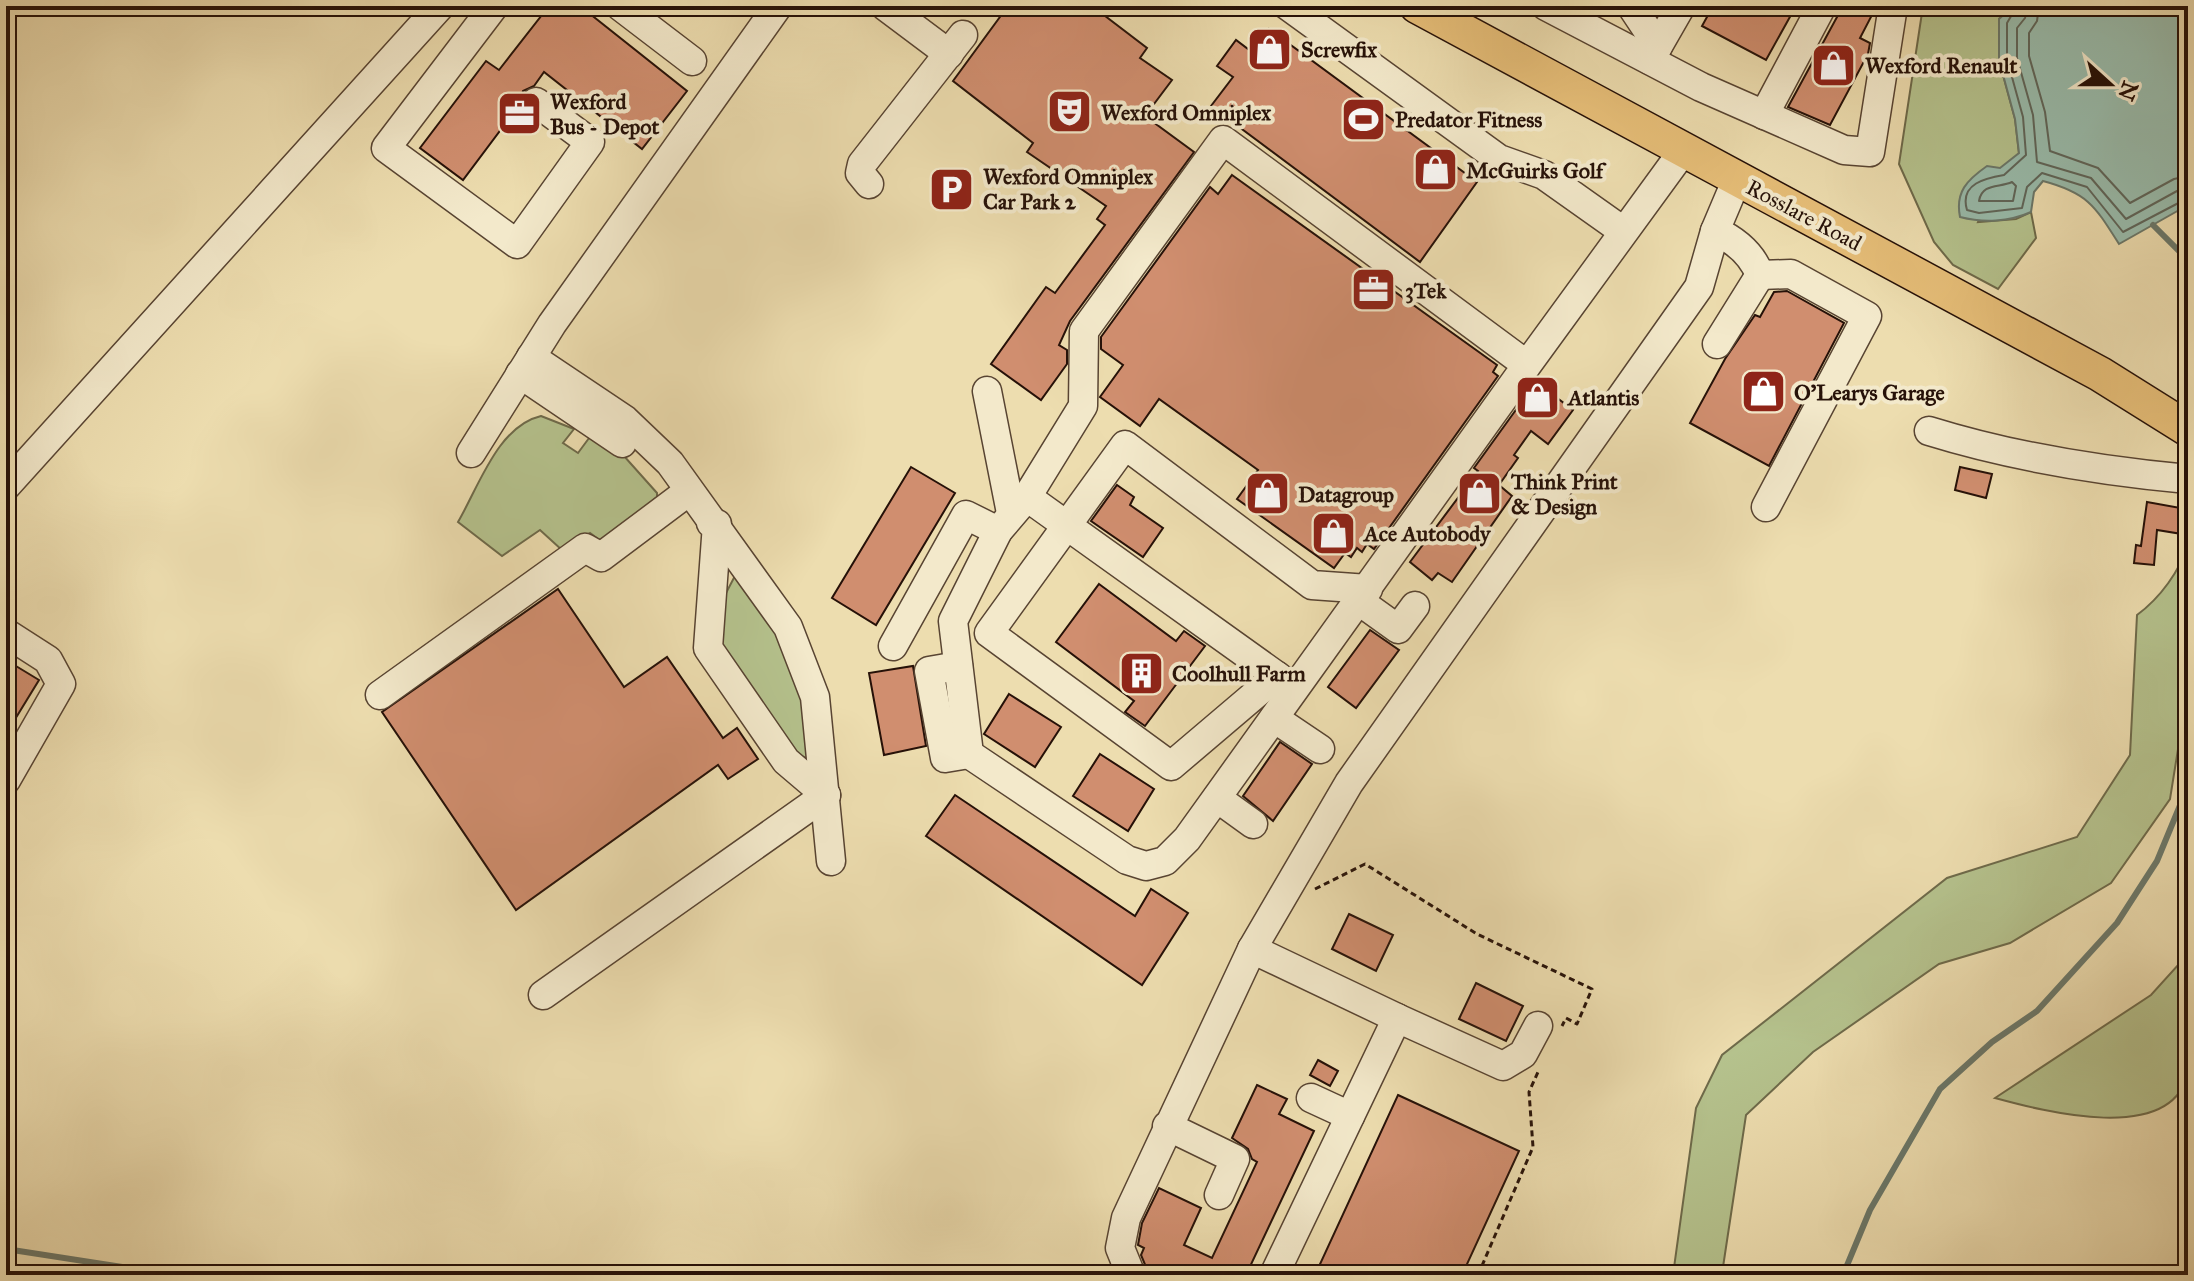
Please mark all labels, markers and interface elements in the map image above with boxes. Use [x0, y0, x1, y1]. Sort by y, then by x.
shop icon: Screwfix [1246, 25, 1294, 73]
place label: Screwfix [1301, 36, 1377, 63]
shop icon: Wexford Renault [1810, 41, 1858, 89]
north arrow [2070, 44, 2150, 124]
place label: Wexford Renault [1865, 52, 2018, 79]
text: N [2112, 77, 2144, 105]
place label: Wexford Bus - Depot [550, 88, 660, 140]
theatre icon: Wexford Omniplex [1046, 88, 1094, 136]
office icon: Wexford Bus - Depot [495, 90, 543, 138]
sports icon: Predator Fitness [1340, 95, 1388, 143]
place label: Wexford Omniplex [1101, 99, 1271, 126]
place label: Predator Fitness [1395, 106, 1542, 133]
shop icon: McGuirks Golf [1411, 146, 1459, 194]
place label: McGuirks Golf [1466, 157, 1607, 184]
place label: Wexford Omniplex Car Park 2 [983, 163, 1153, 215]
parking icon: Wexford Omniplex Car Park 2 [928, 165, 976, 213]
street label: Rosslare Road [1742, 173, 1866, 257]
office icon: 3Tek [1350, 266, 1398, 314]
place label: 3Tek [1405, 277, 1447, 304]
shop icon: O'Learys Garage [1739, 368, 1787, 416]
shop icon: Atlantis [1513, 373, 1561, 421]
place label: O'Learys Garage [1794, 379, 1945, 406]
place label: Atlantis [1566, 384, 1639, 411]
place label: Think Print & Design [1510, 468, 1618, 520]
shop icon: Datagroup [1243, 470, 1291, 518]
shop icon: Think Print & Design [1456, 470, 1504, 518]
place label: Datagroup [1298, 481, 1394, 508]
shop icon: Ace Autobody [1309, 509, 1357, 557]
place label: Ace Autobody [1362, 520, 1492, 547]
building icon: Coolhull Farm [1117, 649, 1165, 697]
place label: Coolhull Farm [1172, 660, 1306, 687]

